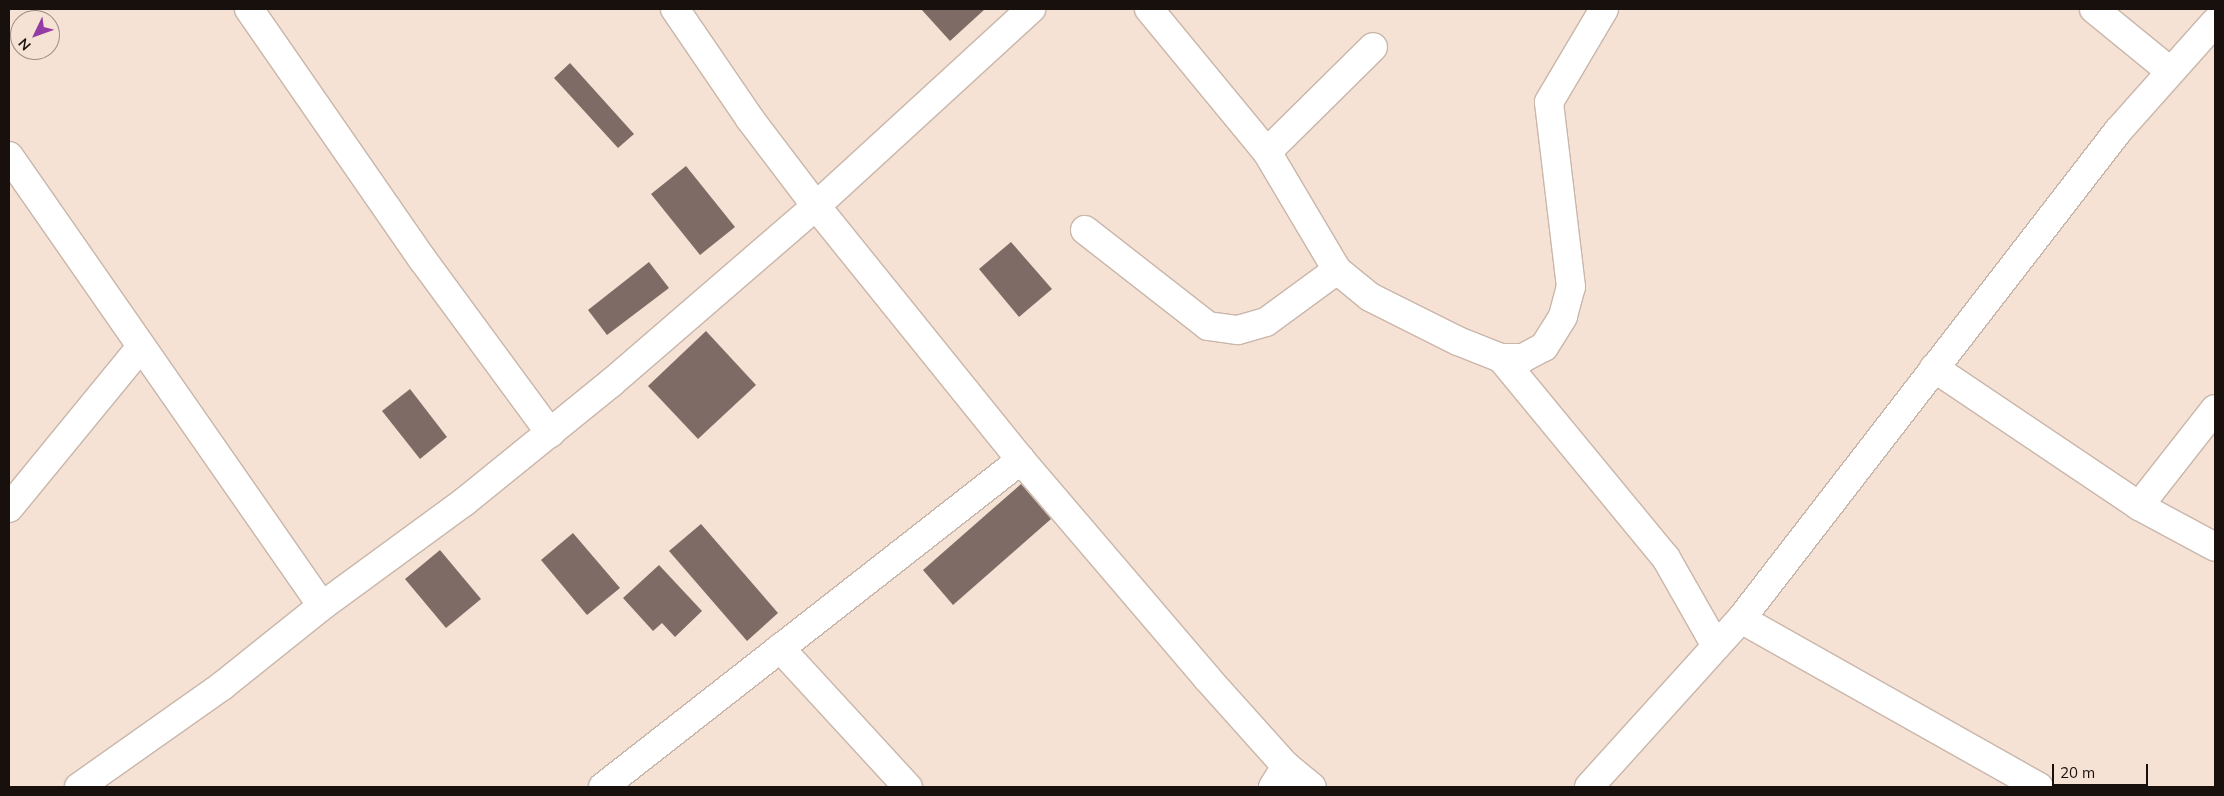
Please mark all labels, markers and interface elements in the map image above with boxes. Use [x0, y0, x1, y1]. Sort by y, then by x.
north arrow [10, 10, 60, 60]
text: N [14, 34, 35, 54]
scale bar [2054, 754, 2150, 786]
text: 20 m [2060, 763, 2095, 782]

